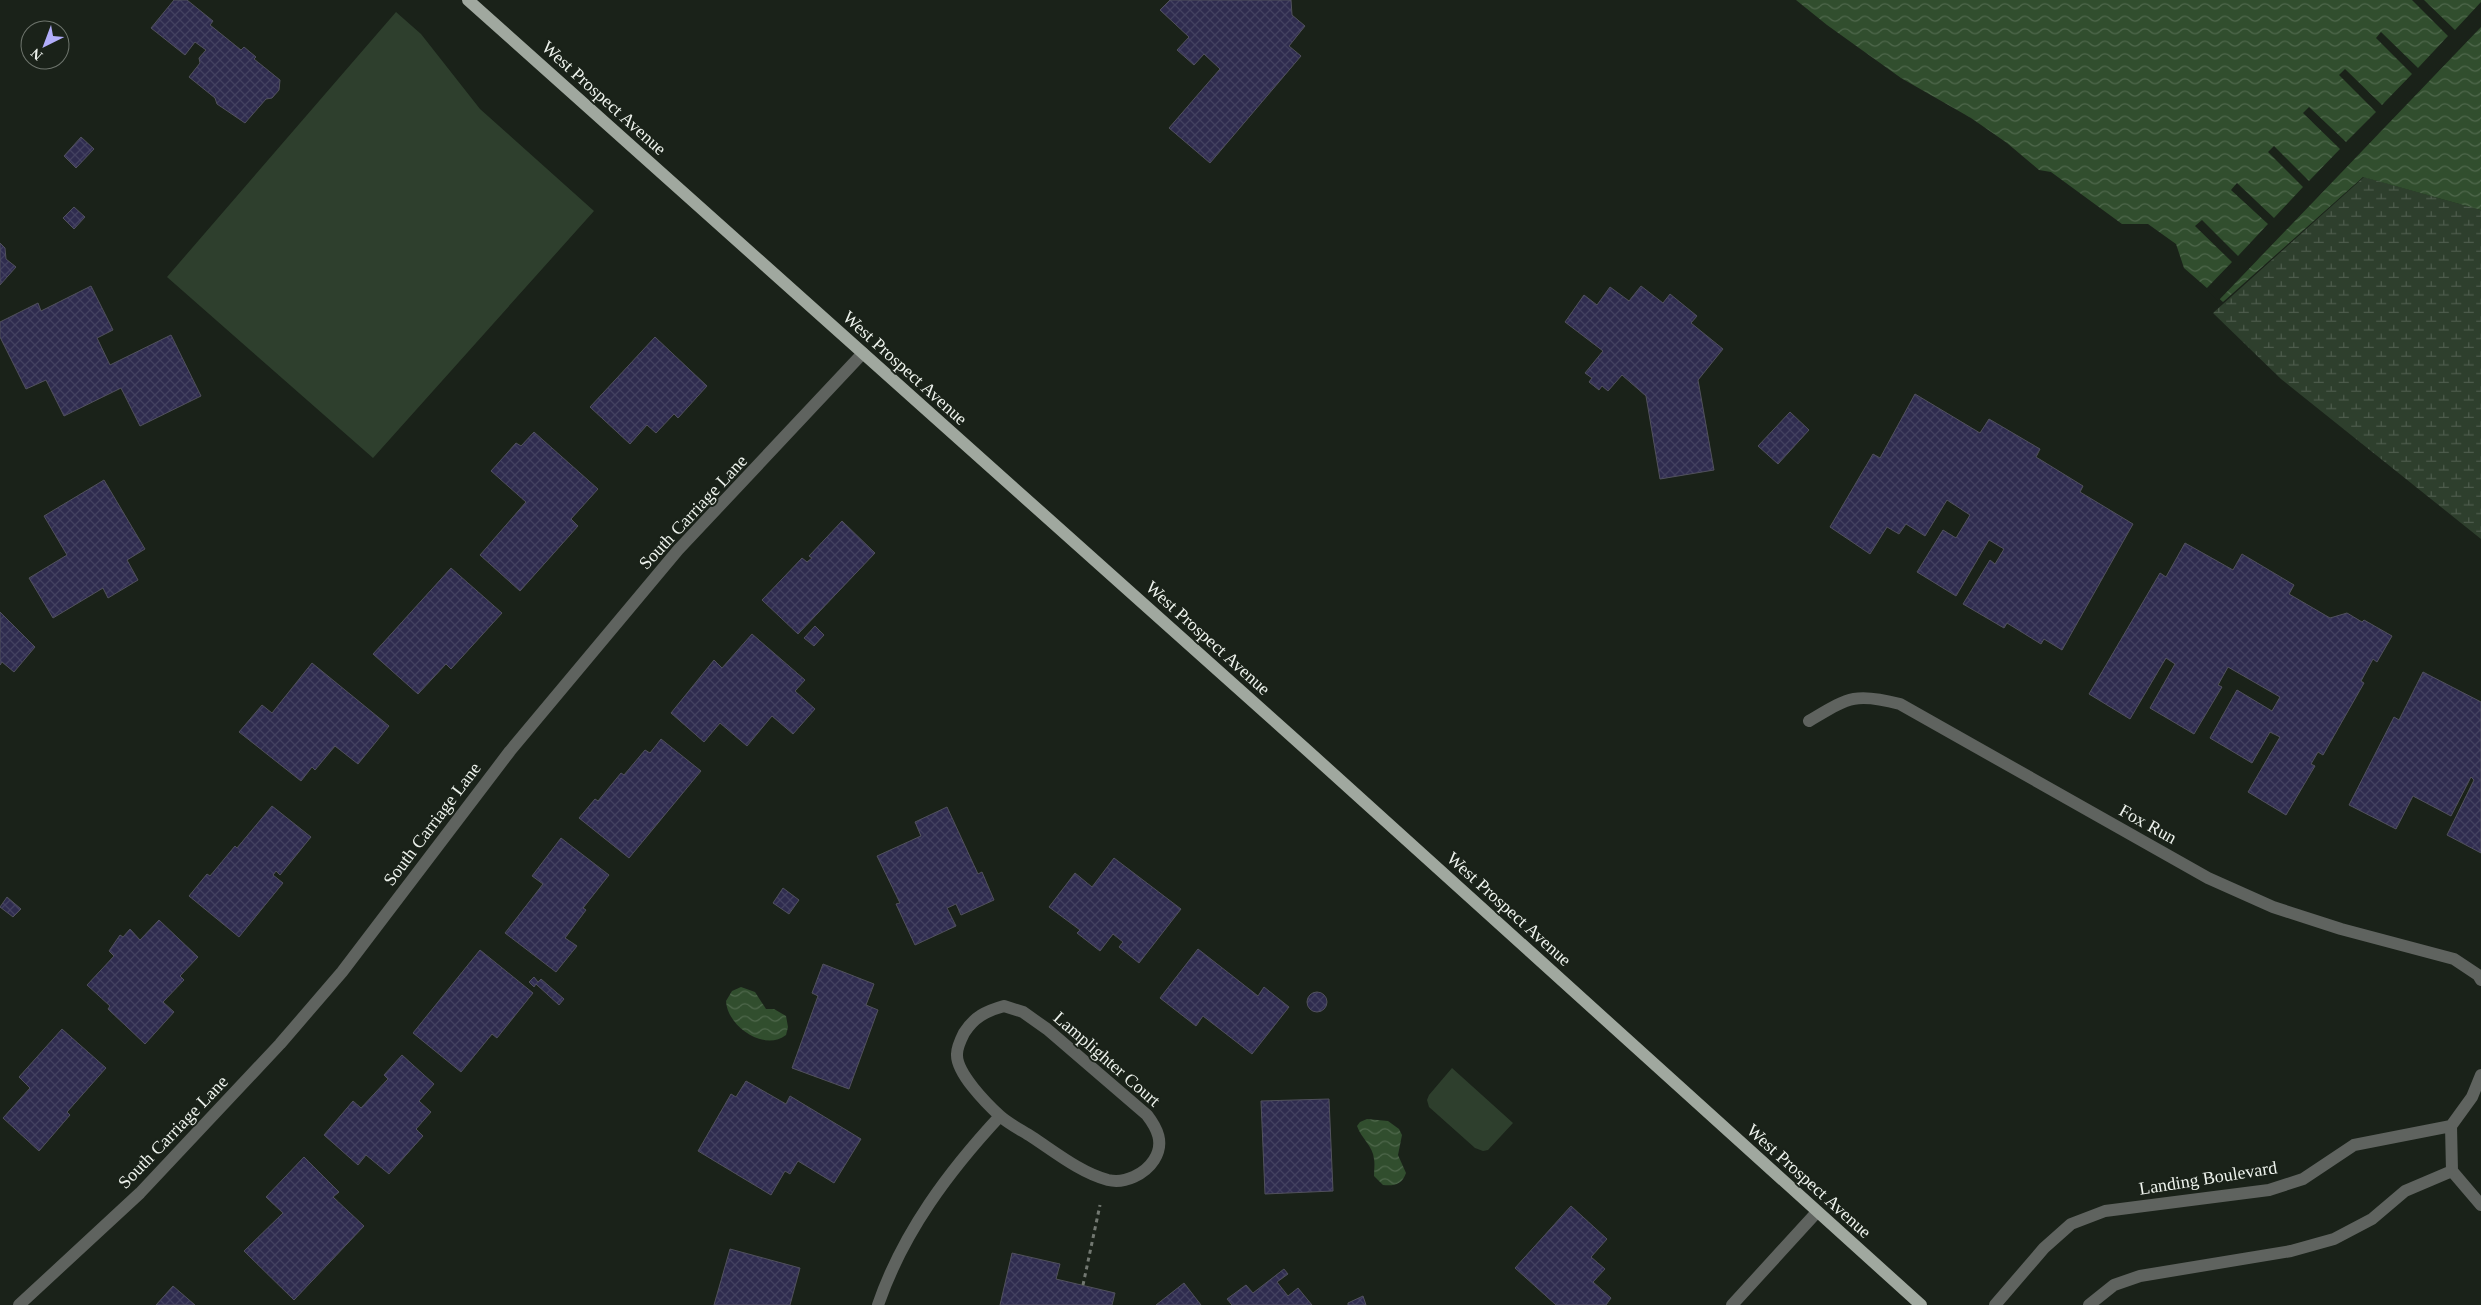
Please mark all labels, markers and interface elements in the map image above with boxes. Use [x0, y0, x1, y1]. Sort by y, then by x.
north arrow [20, 20, 70, 70]
street label: West Prospect Avenue [538, 37, 670, 159]
text: N [28, 45, 45, 63]
street label: West Prospect Avenue [839, 307, 971, 429]
street label: South Carriage Lane [635, 451, 751, 573]
street label: West Prospect Avenue [1142, 577, 1274, 699]
street label: South Carriage Lane [379, 758, 485, 889]
street label: Fox Run [2116, 800, 2180, 848]
street label: West Prospect Avenue [1443, 848, 1575, 970]
street label: Lamplighter Court [1050, 1007, 1164, 1111]
street label: South Carriage Lane [114, 1071, 232, 1193]
street label: West Prospect Avenue [1743, 1120, 1875, 1242]
street label: Landing Boulevard [2138, 1157, 2278, 1199]

